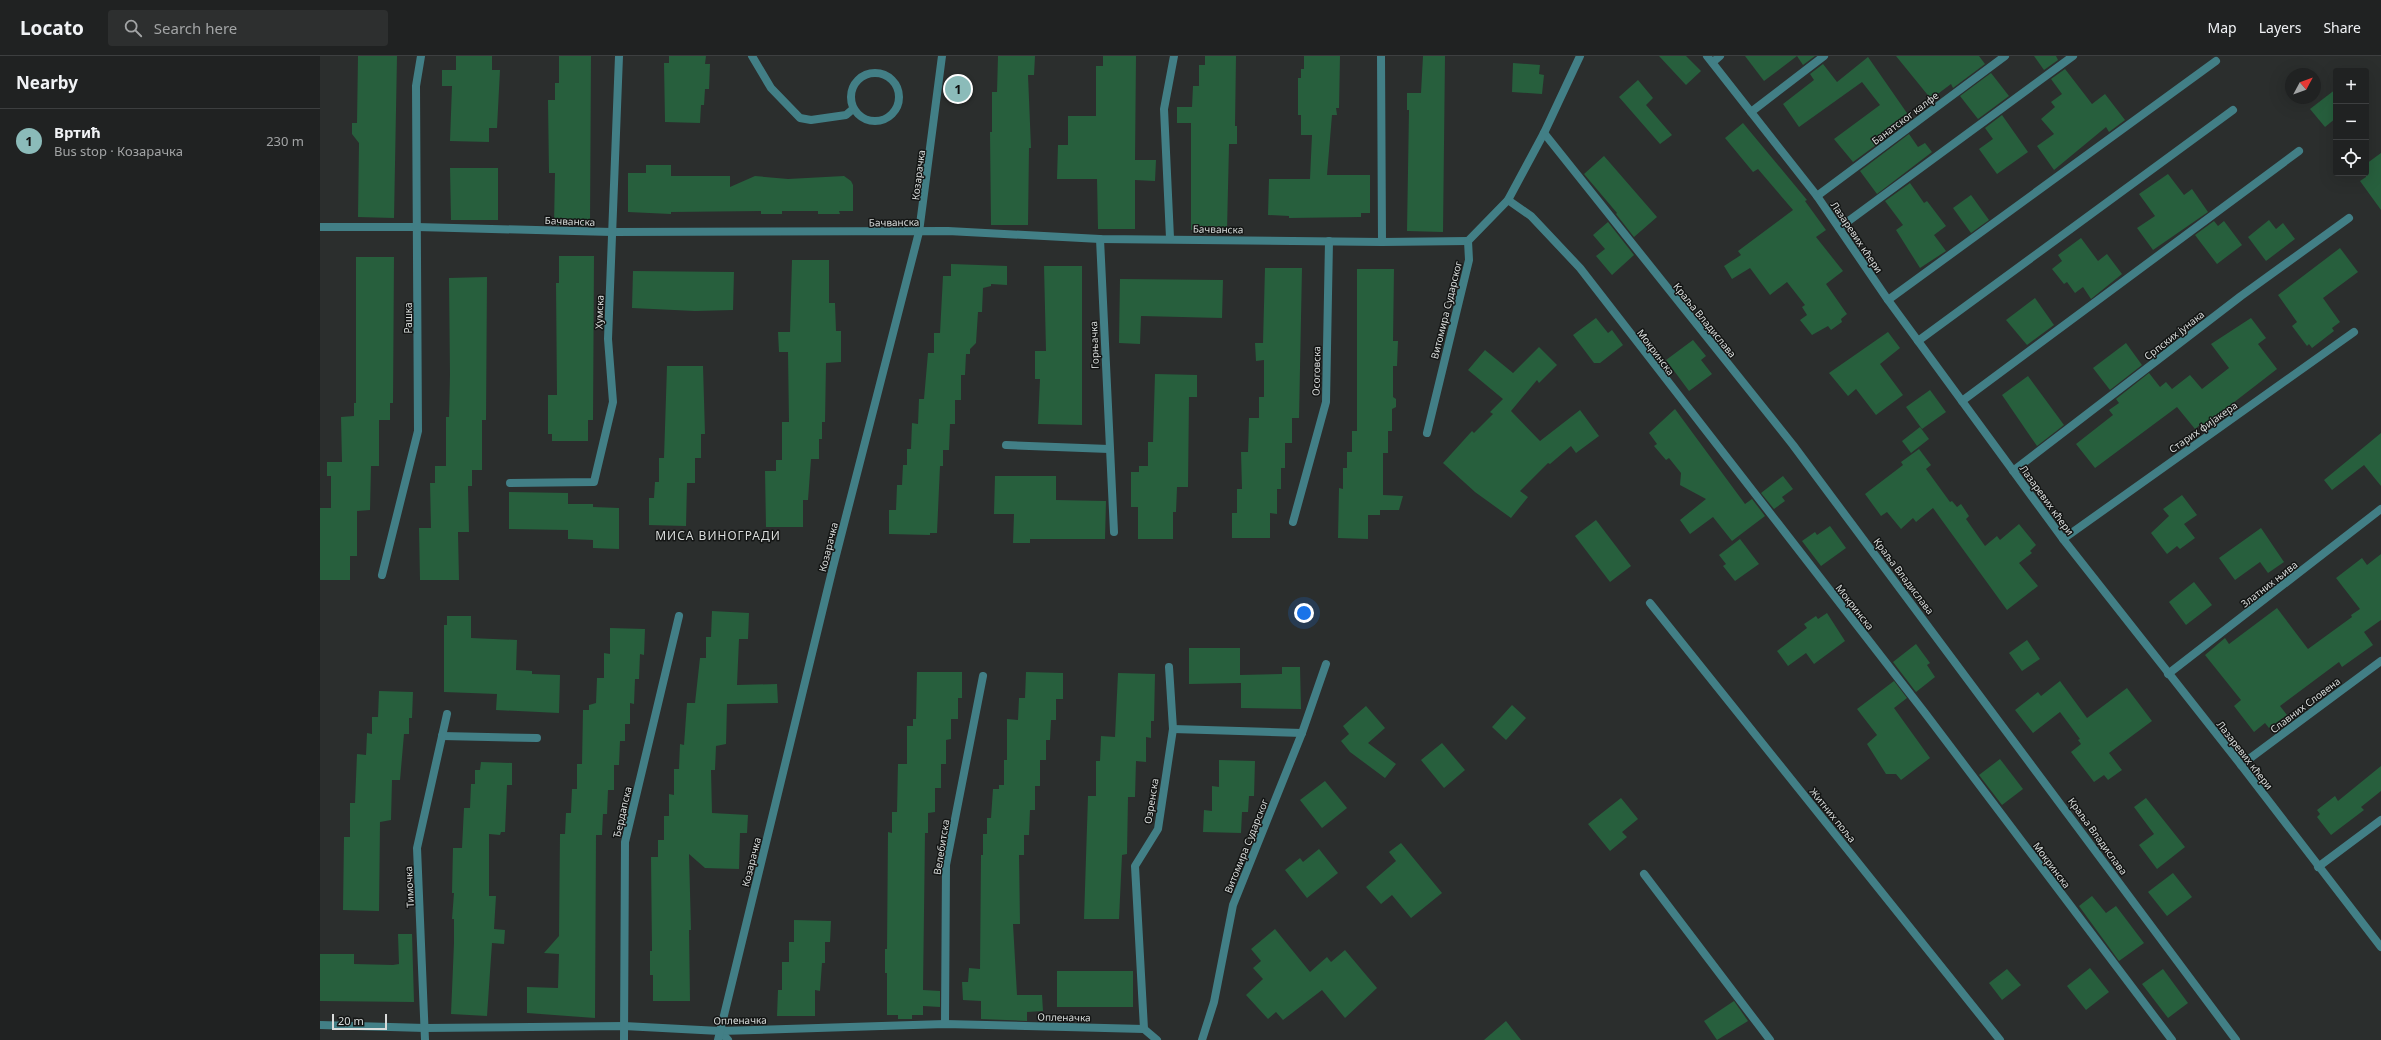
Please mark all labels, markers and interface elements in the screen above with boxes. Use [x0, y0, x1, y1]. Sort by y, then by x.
search box [108, 10, 388, 46]
text: Locato [20, 15, 84, 41]
icon: search [122, 17, 144, 39]
text: Search here [154, 18, 237, 38]
text: Map [2208, 18, 2237, 37]
text: Layers [2259, 18, 2301, 37]
text: Share [2323, 18, 2361, 37]
north arrow [2285, 68, 2321, 104]
map controls [2333, 68, 2369, 176]
button: + [2333, 68, 2369, 104]
text: Nearby [16, 71, 78, 94]
pin: 1 [945, 74, 971, 104]
street label: Банатског калфе [1869, 88, 1942, 148]
button: − [2333, 104, 2369, 140]
text: Вртић [54, 122, 101, 142]
text: 1 [25, 132, 33, 150]
text: 230 m [266, 132, 304, 150]
button: locate [2333, 140, 2369, 176]
text: Bus stop · Козарачка [54, 142, 183, 160]
street label: Козарачка [908, 149, 928, 201]
street label: Лазаревих кћери [1828, 198, 1886, 276]
street label: Бачванска [545, 213, 595, 229]
street label: Бачванска [869, 215, 919, 229]
street label: Бачванска [1193, 222, 1243, 236]
street label: Витомира Сударског [1427, 259, 1465, 360]
street label: Краља Владислава [1670, 280, 1740, 360]
street label: Хумска [591, 295, 607, 329]
street label: Рашка [401, 303, 415, 333]
street label: Српских јунака [2141, 307, 2207, 363]
street label: Горњачка [1086, 321, 1102, 369]
street label: Мокринска [1634, 326, 1678, 378]
street label: Осоговска [1309, 346, 1323, 396]
street label: Старих фијакера [2166, 398, 2240, 456]
street label: Лазаревих кћери [2017, 462, 2077, 538]
street label: Козарачка [815, 521, 841, 573]
district label: МИСА ВИНОГРАДИ [655, 527, 781, 544]
street label: Краља Владислава [1871, 535, 1937, 617]
street label: Златних њива [2238, 558, 2300, 610]
street label: Мокринска [1833, 581, 1877, 633]
your location [1294, 603, 1314, 623]
street label: Славних Словена [2267, 674, 2343, 736]
street label: Лазаревих кћери [2214, 718, 2276, 792]
street label: Озренска [1141, 777, 1161, 825]
street label: Ђердапска [609, 785, 635, 839]
street label: Житних поља [1807, 785, 1859, 845]
street label: Краља Владислава [2065, 795, 2131, 877]
street label: Витомира Сударског [1221, 796, 1272, 895]
street label: Велебитска [930, 818, 952, 876]
street label: Козарачка [738, 836, 764, 888]
street label: Мокринска [2030, 839, 2074, 891]
street label: Тимочка [401, 866, 417, 908]
street label: Опленачка [1037, 1010, 1091, 1024]
scale bar [332, 1012, 387, 1031]
text: 20 m [338, 1013, 364, 1028]
street label: Опленачка [713, 1013, 767, 1027]

